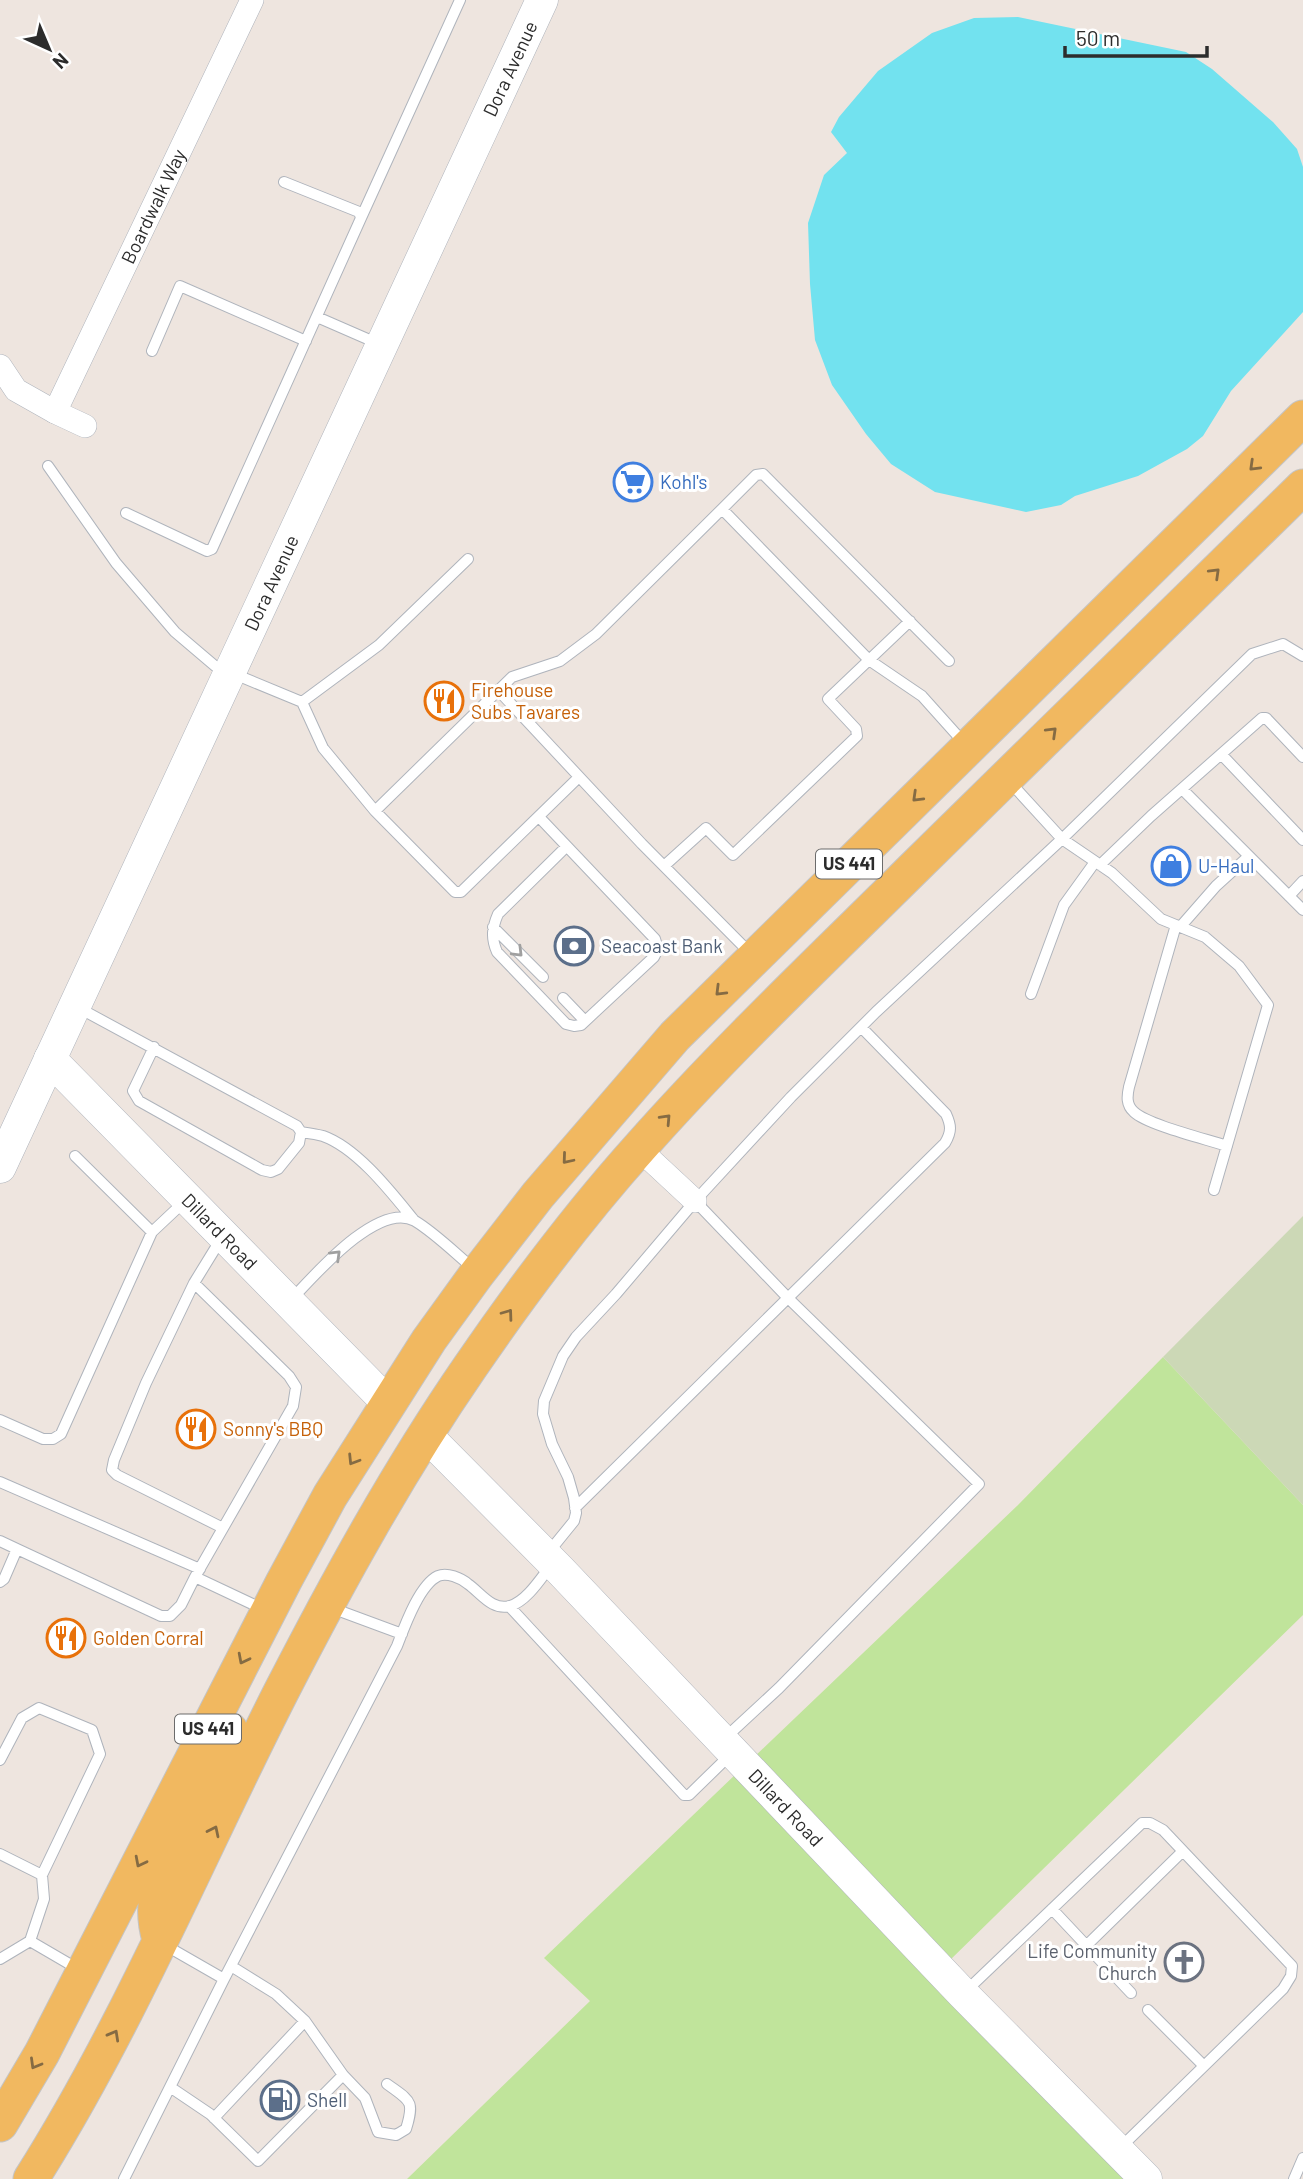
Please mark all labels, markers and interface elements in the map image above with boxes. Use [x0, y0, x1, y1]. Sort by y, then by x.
north arrow [14, 14, 84, 84]
scale bar [1065, 14, 1207, 58]
street label: Dora Avenue [478, 17, 542, 120]
text: 50 m [1076, 25, 1120, 50]
text: N [49, 49, 74, 74]
street label: Boardwalk Way [116, 145, 190, 267]
one-way arrow [1250, 458, 1262, 470]
supermarket icon: Kohl's [612, 461, 654, 503]
place label: Kohl's [660, 470, 707, 493]
street label: Dora Avenue [239, 531, 303, 634]
one-way arrow [1207, 569, 1220, 582]
place label: Firehouse Subs Tavares [471, 678, 580, 723]
restaurant icon: Firehouse Subs Tavares [423, 680, 465, 722]
one-way arrow [1044, 728, 1057, 741]
one-way arrow [912, 788, 925, 801]
shop icon: U-Haul [1150, 845, 1192, 887]
road number: US 441 [816, 850, 882, 878]
place label: U-Haul [1198, 854, 1255, 877]
bank icon: Seacoast Bank [553, 925, 595, 967]
place label: Seacoast Bank [601, 934, 723, 957]
one-way arrow [509, 944, 522, 957]
one-way arrow [715, 982, 728, 995]
one-way arrow [658, 1114, 671, 1127]
one-way arrow [563, 1151, 575, 1164]
street label: Dillard Road [177, 1188, 263, 1274]
one-way arrow [328, 1250, 341, 1263]
one-way arrow [500, 1309, 512, 1322]
restaurant icon: Sonny's BBQ [175, 1408, 217, 1450]
place label: Sonny's BBQ [223, 1417, 323, 1440]
one-way arrow [348, 1452, 361, 1465]
restaurant icon: Golden Corral [45, 1617, 87, 1659]
place label: Golden Corral [93, 1626, 204, 1649]
one-way arrow [238, 1652, 252, 1664]
road number: US 441 [175, 1714, 241, 1744]
street label: Dillard Road [744, 1764, 828, 1851]
one-way arrow [206, 1826, 220, 1838]
one-way arrow [134, 1854, 148, 1867]
place label: Life Community Church [1027, 1939, 1157, 1984]
church icon: Life Community Church [1163, 1941, 1205, 1983]
one-way arrow [105, 2030, 119, 2042]
one-way arrow [31, 2056, 44, 2069]
fuel station icon: Shell [259, 2079, 301, 2121]
place label: Shell [307, 2088, 347, 2111]

